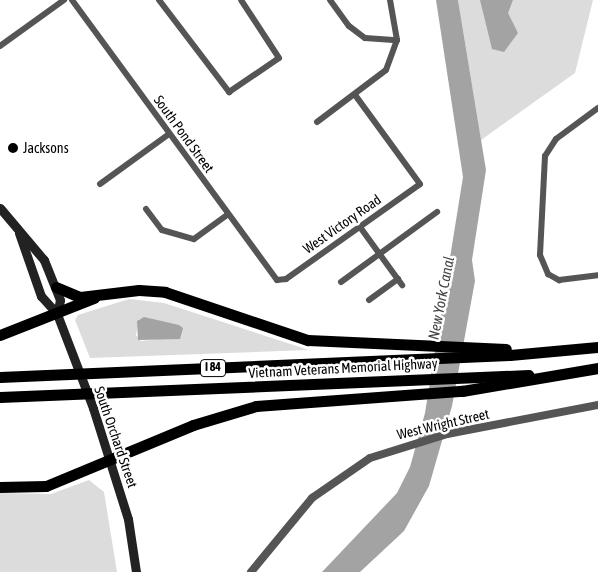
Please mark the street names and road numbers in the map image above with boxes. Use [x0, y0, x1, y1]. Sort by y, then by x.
street label: South Pond Street [150, 92, 218, 176]
street label: West Victory Road [300, 191, 384, 257]
street label: Vietnam Veterans Memorial Highway [248, 355, 438, 381]
road number: I 84 [199, 358, 227, 378]
street label: South Orchard Street [91, 384, 141, 490]
street label: West Wright Street [395, 405, 491, 443]

